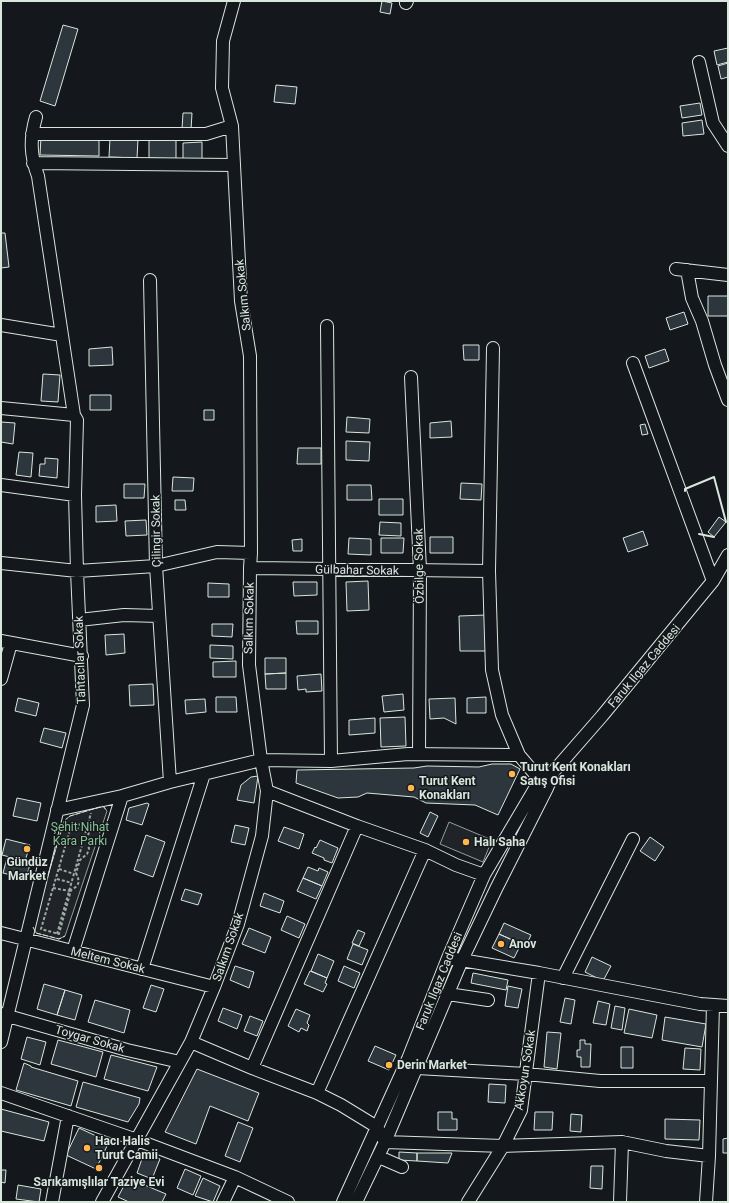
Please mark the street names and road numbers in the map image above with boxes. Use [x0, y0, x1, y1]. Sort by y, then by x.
street label: Salkım Sokak [232, 258, 254, 331]
street label: Çilingir Sokak [148, 494, 164, 567]
street label: Özbilge Sokak [410, 527, 427, 604]
street label: Gülbahar Sokak [315, 562, 400, 578]
street label: Salkım Sokak [241, 581, 257, 654]
street label: Tahtacılar Sokak [71, 615, 89, 704]
street label: Faruk Ilgaz Caddesi [605, 621, 683, 711]
street label: Salkım Sokak [210, 910, 247, 983]
street label: Faruk Ilgaz Caddesi [413, 930, 465, 1032]
street label: Meltem Sokak [69, 944, 148, 976]
street label: Toygar Sokak [54, 1022, 127, 1056]
street label: Akkoyun Sokak [512, 1028, 538, 1111]

